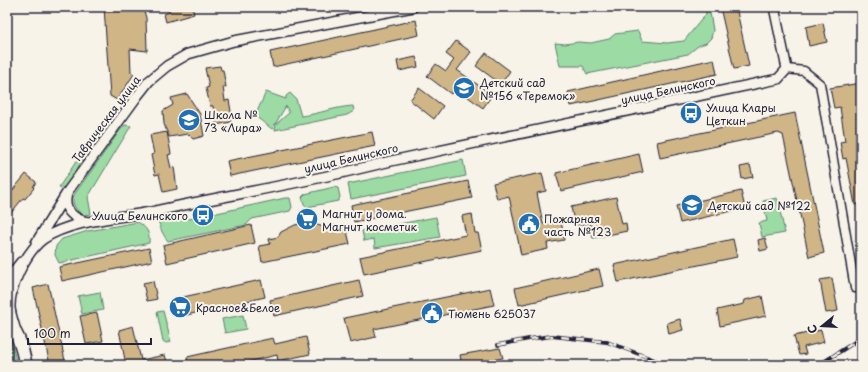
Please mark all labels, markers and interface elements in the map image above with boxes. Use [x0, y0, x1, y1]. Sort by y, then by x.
street label: Таврическая улица [68, 72, 144, 166]
street label: улица Белинского [619, 72, 717, 108]
place label: Детский сад №156 «Теремок» [479, 74, 575, 104]
school or university icon: Детский сад №156 «Теремок» [451, 75, 477, 101]
place label: Улица Клары Цеткин [706, 99, 776, 129]
bus stop icon: Улица Клары Цеткин [678, 100, 704, 126]
place label: Школа № 73 «Лира» [204, 106, 262, 136]
school or university icon: Школа № 73 «Лира» [176, 107, 202, 133]
street label: улица Белинского [302, 139, 400, 177]
school or university icon: Детский сад №122 [679, 192, 705, 218]
place label: Детский сад №122 [707, 197, 811, 214]
bus stop icon: Улица Белинского [190, 202, 216, 228]
place label: Магнит у дома. Магнит косметик [322, 205, 418, 235]
supermarket icon: Магнит у дома. Магнит косметик [294, 206, 320, 232]
place label: Улица Белинского [92, 207, 188, 224]
place label: Пожарная часть №123 [544, 210, 611, 240]
public building icon: Пожарная часть №123 [516, 211, 542, 237]
supermarket icon: Красное&Белое [167, 294, 193, 320]
place label: Красное&Белое [196, 299, 280, 316]
public building icon: Тюмень 625037 [419, 300, 445, 326]
place label: Тюмень 625037 [448, 305, 536, 322]
north arrow [802, 306, 842, 346]
scale bar [28, 320, 151, 346]
text: С [803, 323, 821, 336]
text: 100 m [34, 324, 71, 342]

